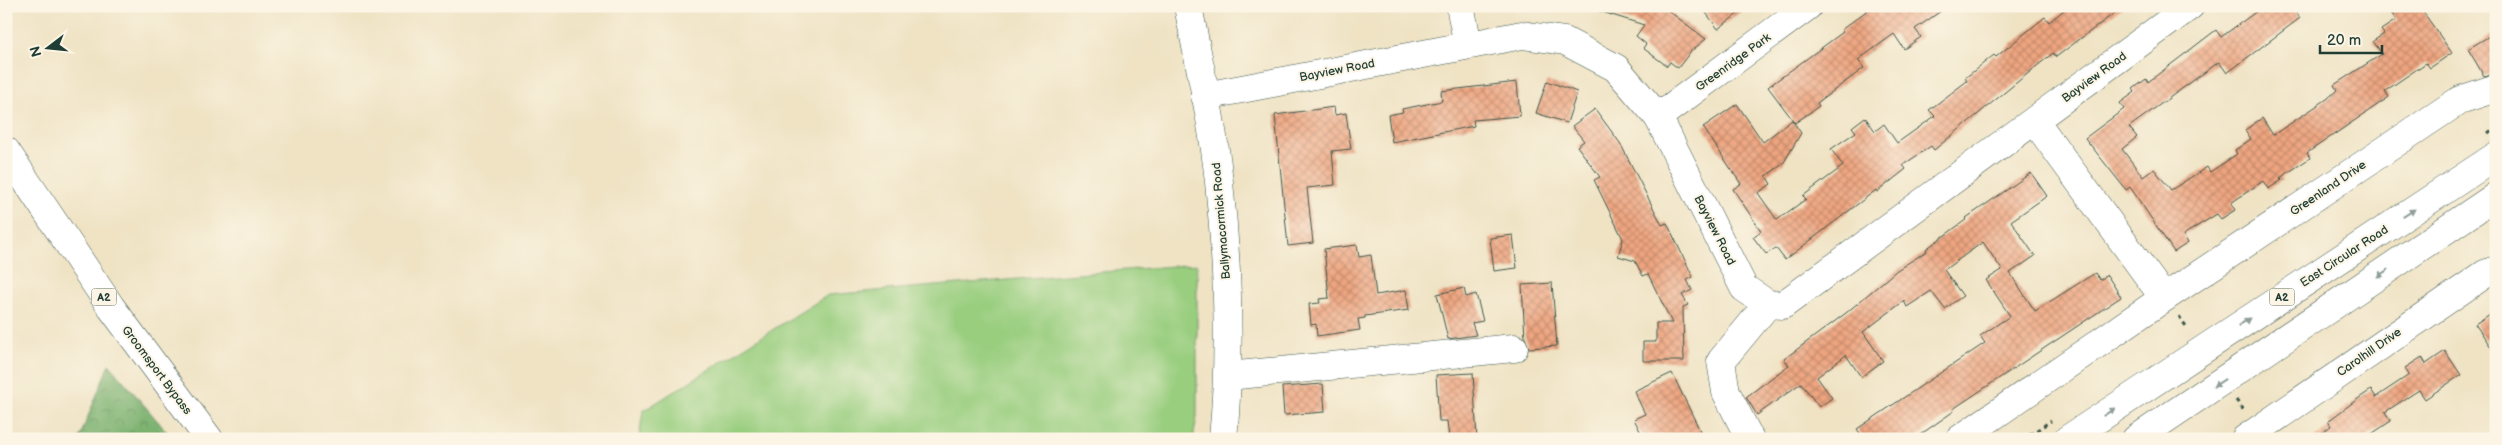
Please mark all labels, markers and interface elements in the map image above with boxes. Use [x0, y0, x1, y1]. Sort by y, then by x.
north arrow [22, 22, 72, 72]
scale bar [2320, 22, 2382, 54]
street label: Greenridge Park [1693, 30, 1774, 95]
text: 20 m [2327, 31, 2361, 50]
text: N [26, 44, 46, 59]
street label: Bayview Road [2059, 49, 2130, 106]
street label: Bayview Road [1298, 56, 1376, 85]
street label: Greenland Drive [2287, 157, 2369, 219]
street label: Ballymacormick Road [1209, 162, 1234, 280]
street label: Bayview Road [1690, 193, 1739, 268]
one-way arrow [2403, 209, 2416, 218]
street label: East Circular Road [2297, 222, 2391, 290]
one-way arrow [2376, 268, 2390, 278]
road number: A2 [92, 288, 116, 306]
road number: A2 [2270, 288, 2294, 306]
one-way arrow [2238, 317, 2251, 327]
street label: Groomsport Bypass [118, 323, 195, 418]
street label: Carolhill Drive [2334, 325, 2404, 380]
one-way arrow [2213, 379, 2226, 388]
one-way arrow [2102, 407, 2116, 417]

